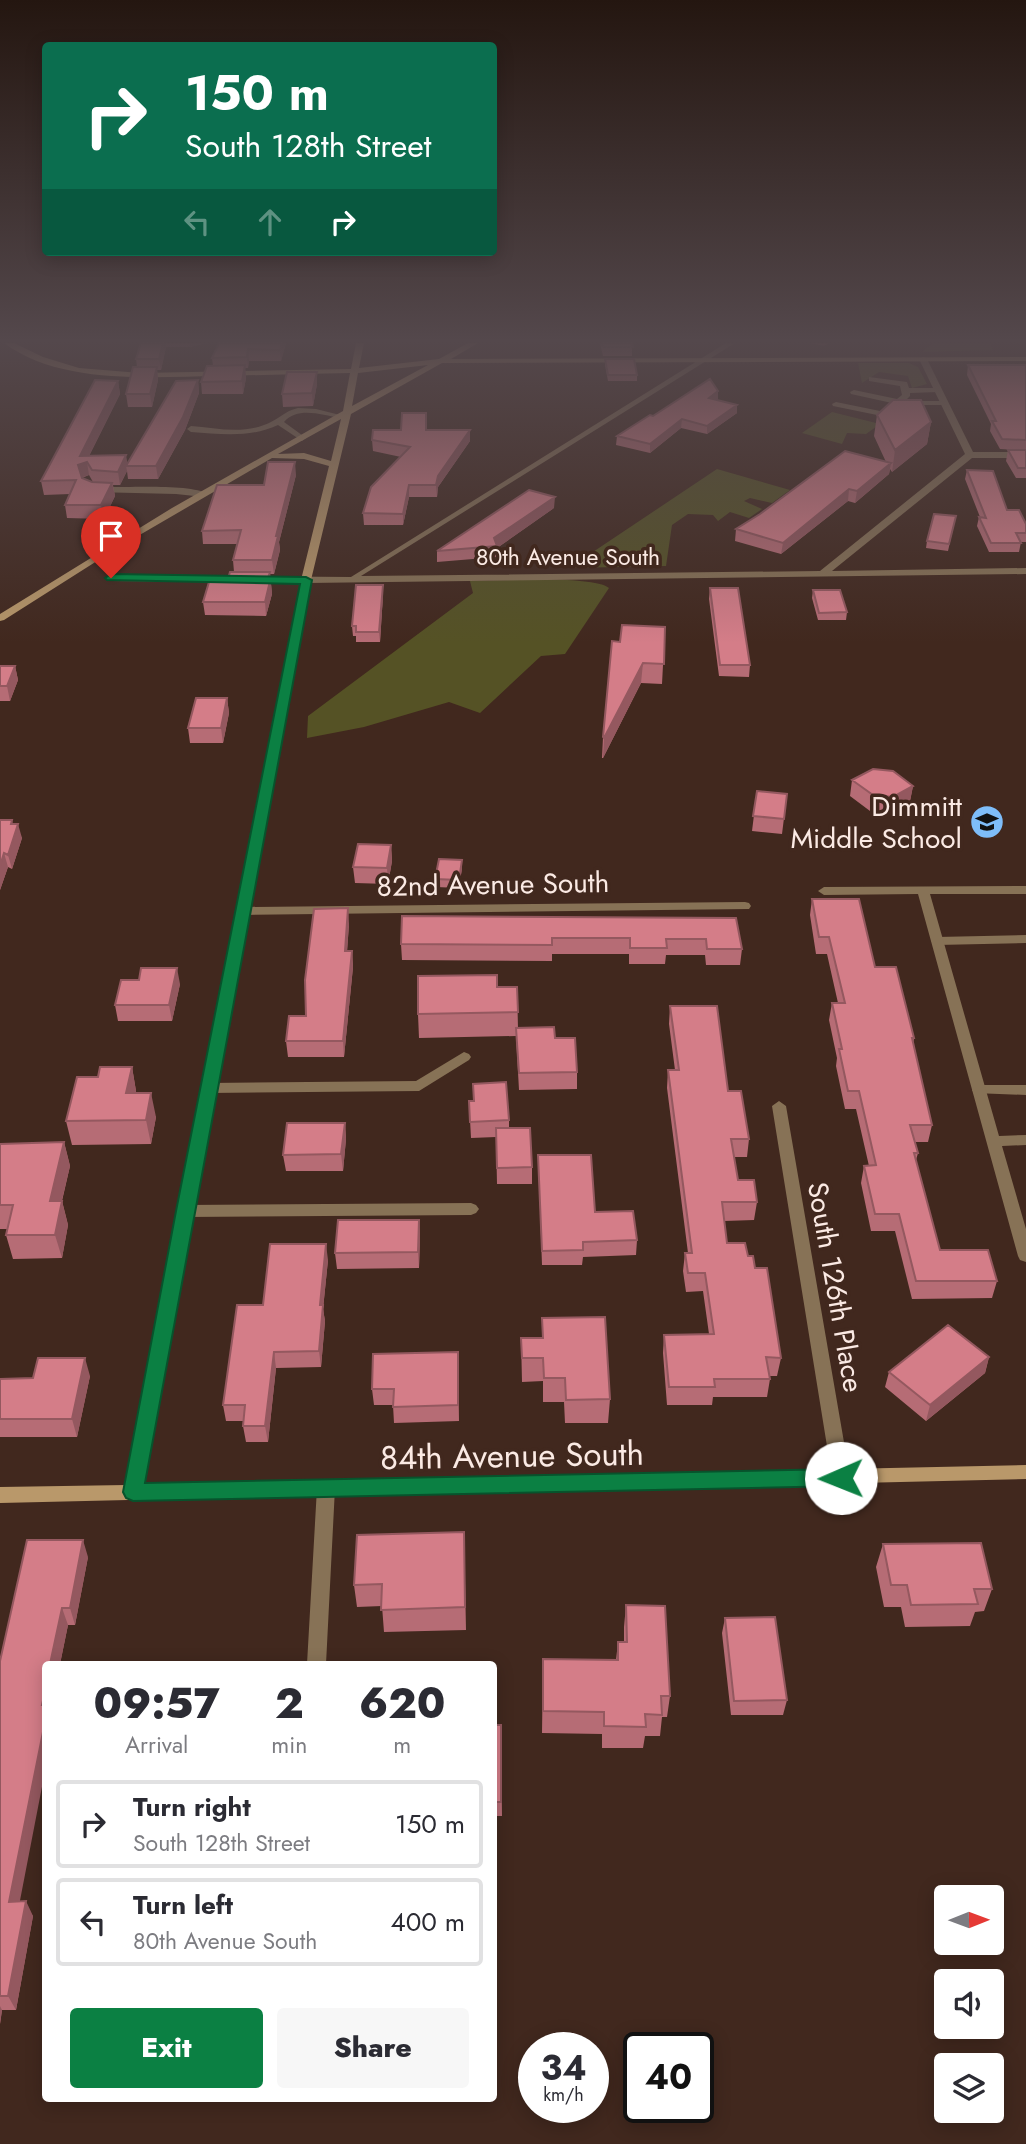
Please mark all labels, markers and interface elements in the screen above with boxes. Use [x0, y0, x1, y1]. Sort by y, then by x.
text: 150 m [185, 58, 329, 128]
icon: right [70, 70, 161, 161]
text: South 128th Street [185, 123, 431, 169]
icon: left [178, 203, 216, 241]
icon: ahead [251, 203, 289, 241]
icon: right [324, 203, 362, 241]
pin [81, 506, 141, 578]
icon: arrive [92, 517, 130, 555]
street label: 80th Avenue South [476, 540, 660, 574]
place label: Dimmitt Middle School [790, 786, 962, 859]
school or university icon: Dimmitt Middle School [968, 803, 1006, 841]
street label: 82nd Avenue South [376, 862, 610, 907]
street label: South 126th Place [797, 1179, 874, 1395]
street label: 84th Avenue South [380, 1430, 644, 1481]
position arrow [804, 1441, 878, 1515]
text: 09:57 [94, 1673, 220, 1734]
text: 2 [275, 1673, 304, 1734]
text: 620 [359, 1673, 445, 1734]
text: Arrival [125, 1728, 188, 1762]
text: min [271, 1728, 307, 1762]
text: m [393, 1728, 411, 1762]
text: Turn right [133, 1788, 251, 1826]
icon: right [74, 1805, 112, 1843]
text: 150 m [395, 1805, 465, 1843]
text: South 128th Street [133, 1826, 310, 1860]
north arrow [934, 1885, 1004, 1955]
map controls [934, 1885, 1004, 2123]
text: Turn left [133, 1886, 233, 1924]
icon: left [74, 1903, 112, 1941]
text: 400 m [391, 1903, 465, 1941]
text: 80th Avenue South [133, 1924, 317, 1958]
button: sound [934, 1969, 1004, 2039]
button: Exit [70, 2008, 263, 2088]
button: Share [277, 2008, 469, 2088]
speed limit sign: 40 [623, 2032, 714, 2123]
text: 34 [540, 2043, 587, 2093]
button: layers [934, 2053, 1004, 2123]
text: km/h [543, 2082, 584, 2108]

